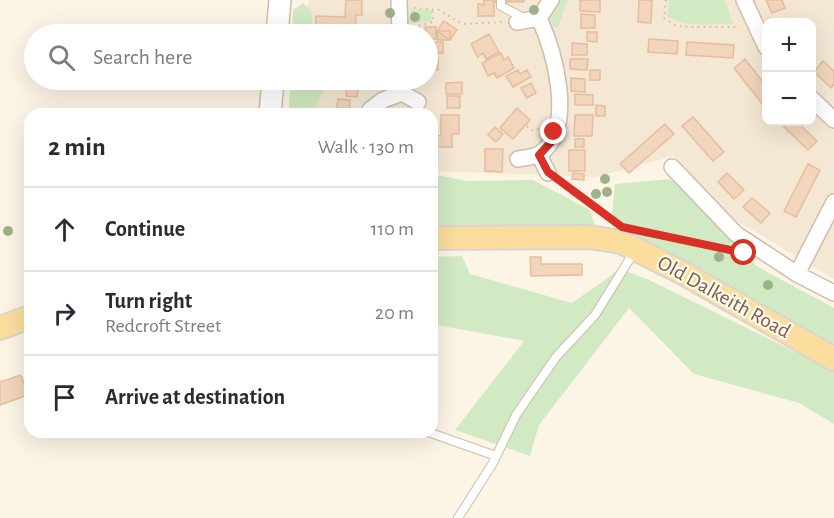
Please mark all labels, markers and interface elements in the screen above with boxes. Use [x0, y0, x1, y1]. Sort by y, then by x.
map controls [762, 18, 816, 126]
button: + [762, 18, 816, 72]
search box [24, 24, 438, 90]
icon: search [45, 41, 78, 74]
text: Search here [93, 46, 192, 68]
button: − [762, 72, 816, 126]
route end [540, 118, 566, 144]
text: 2 min [48, 134, 106, 160]
text: Walk · 130 m [318, 137, 414, 157]
icon: ahead [48, 213, 81, 246]
text: Continue [105, 218, 185, 240]
text: 110 m [370, 219, 414, 239]
route start [730, 239, 756, 265]
street label: Old Dalkeith Road [654, 252, 794, 342]
text: Turn right [105, 290, 192, 312]
icon: right [48, 297, 81, 330]
text: 20 m [375, 303, 414, 323]
text: Redcroft Street [105, 316, 221, 336]
icon: arrive [48, 381, 81, 414]
text: Arrive at destination [105, 386, 285, 408]

